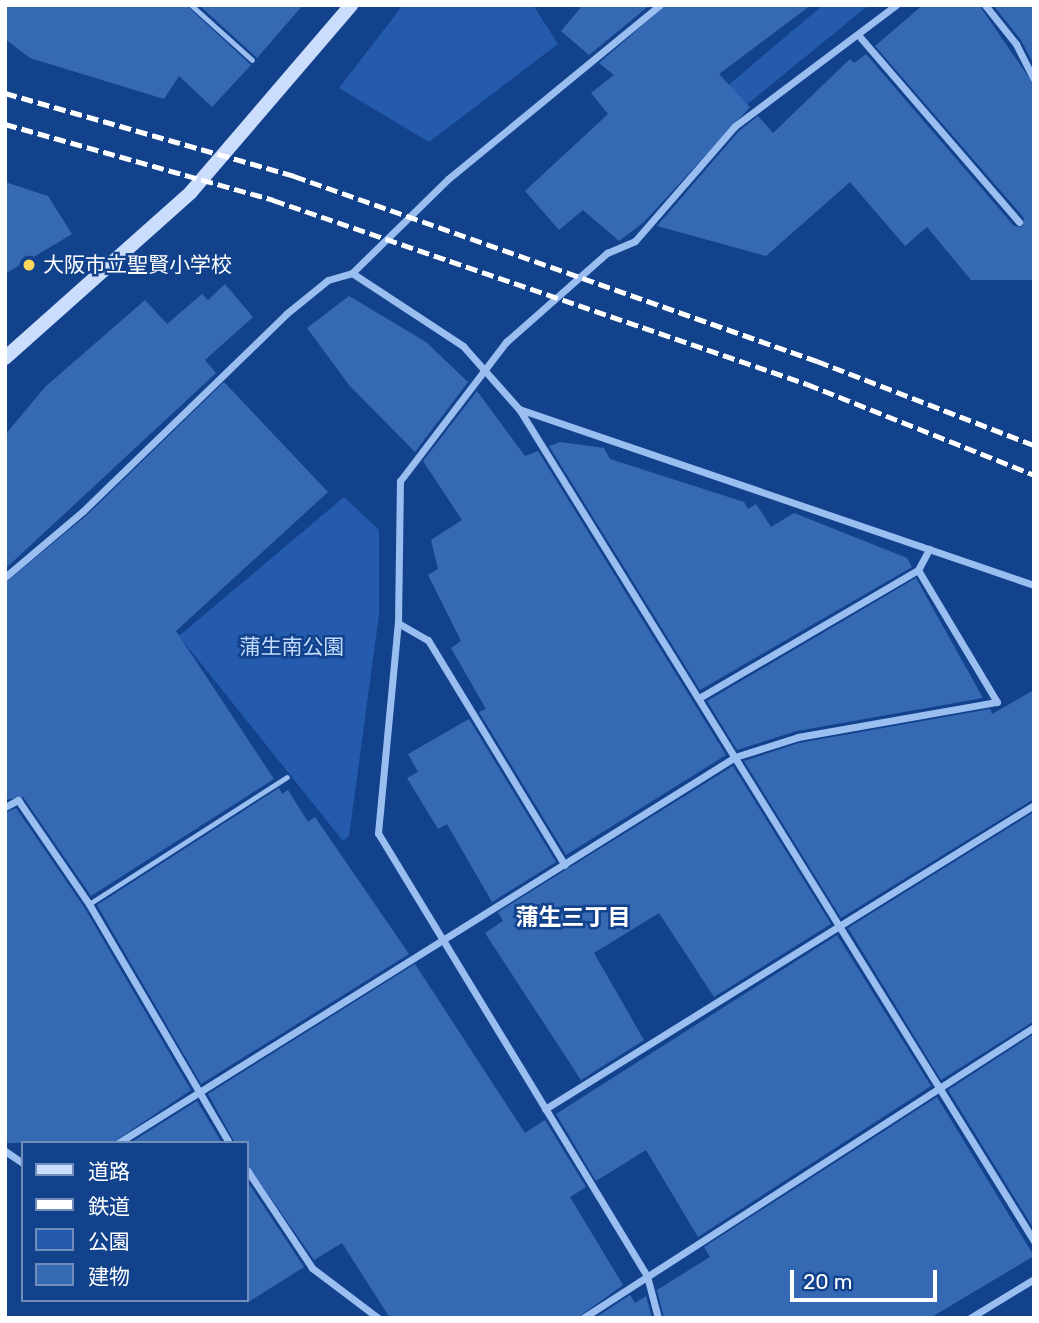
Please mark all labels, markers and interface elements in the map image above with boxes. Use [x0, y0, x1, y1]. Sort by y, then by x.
place label: 大阪市立聖賢小学校 [43, 252, 232, 278]
marker: 大阪市立聖賢小学校 [21, 257, 37, 273]
park label: 蒲生南公園 [240, 634, 344, 660]
district label: 蒲生三丁目 [516, 903, 630, 931]
legend [21, 1141, 248, 1302]
text: 道路 [88, 1159, 130, 1184]
text: 鉄道 [88, 1194, 130, 1219]
text: 公園 [88, 1229, 130, 1254]
scale bar [794, 1256, 941, 1300]
text: 建物 [88, 1264, 130, 1289]
text: 20 m [803, 1269, 852, 1294]

